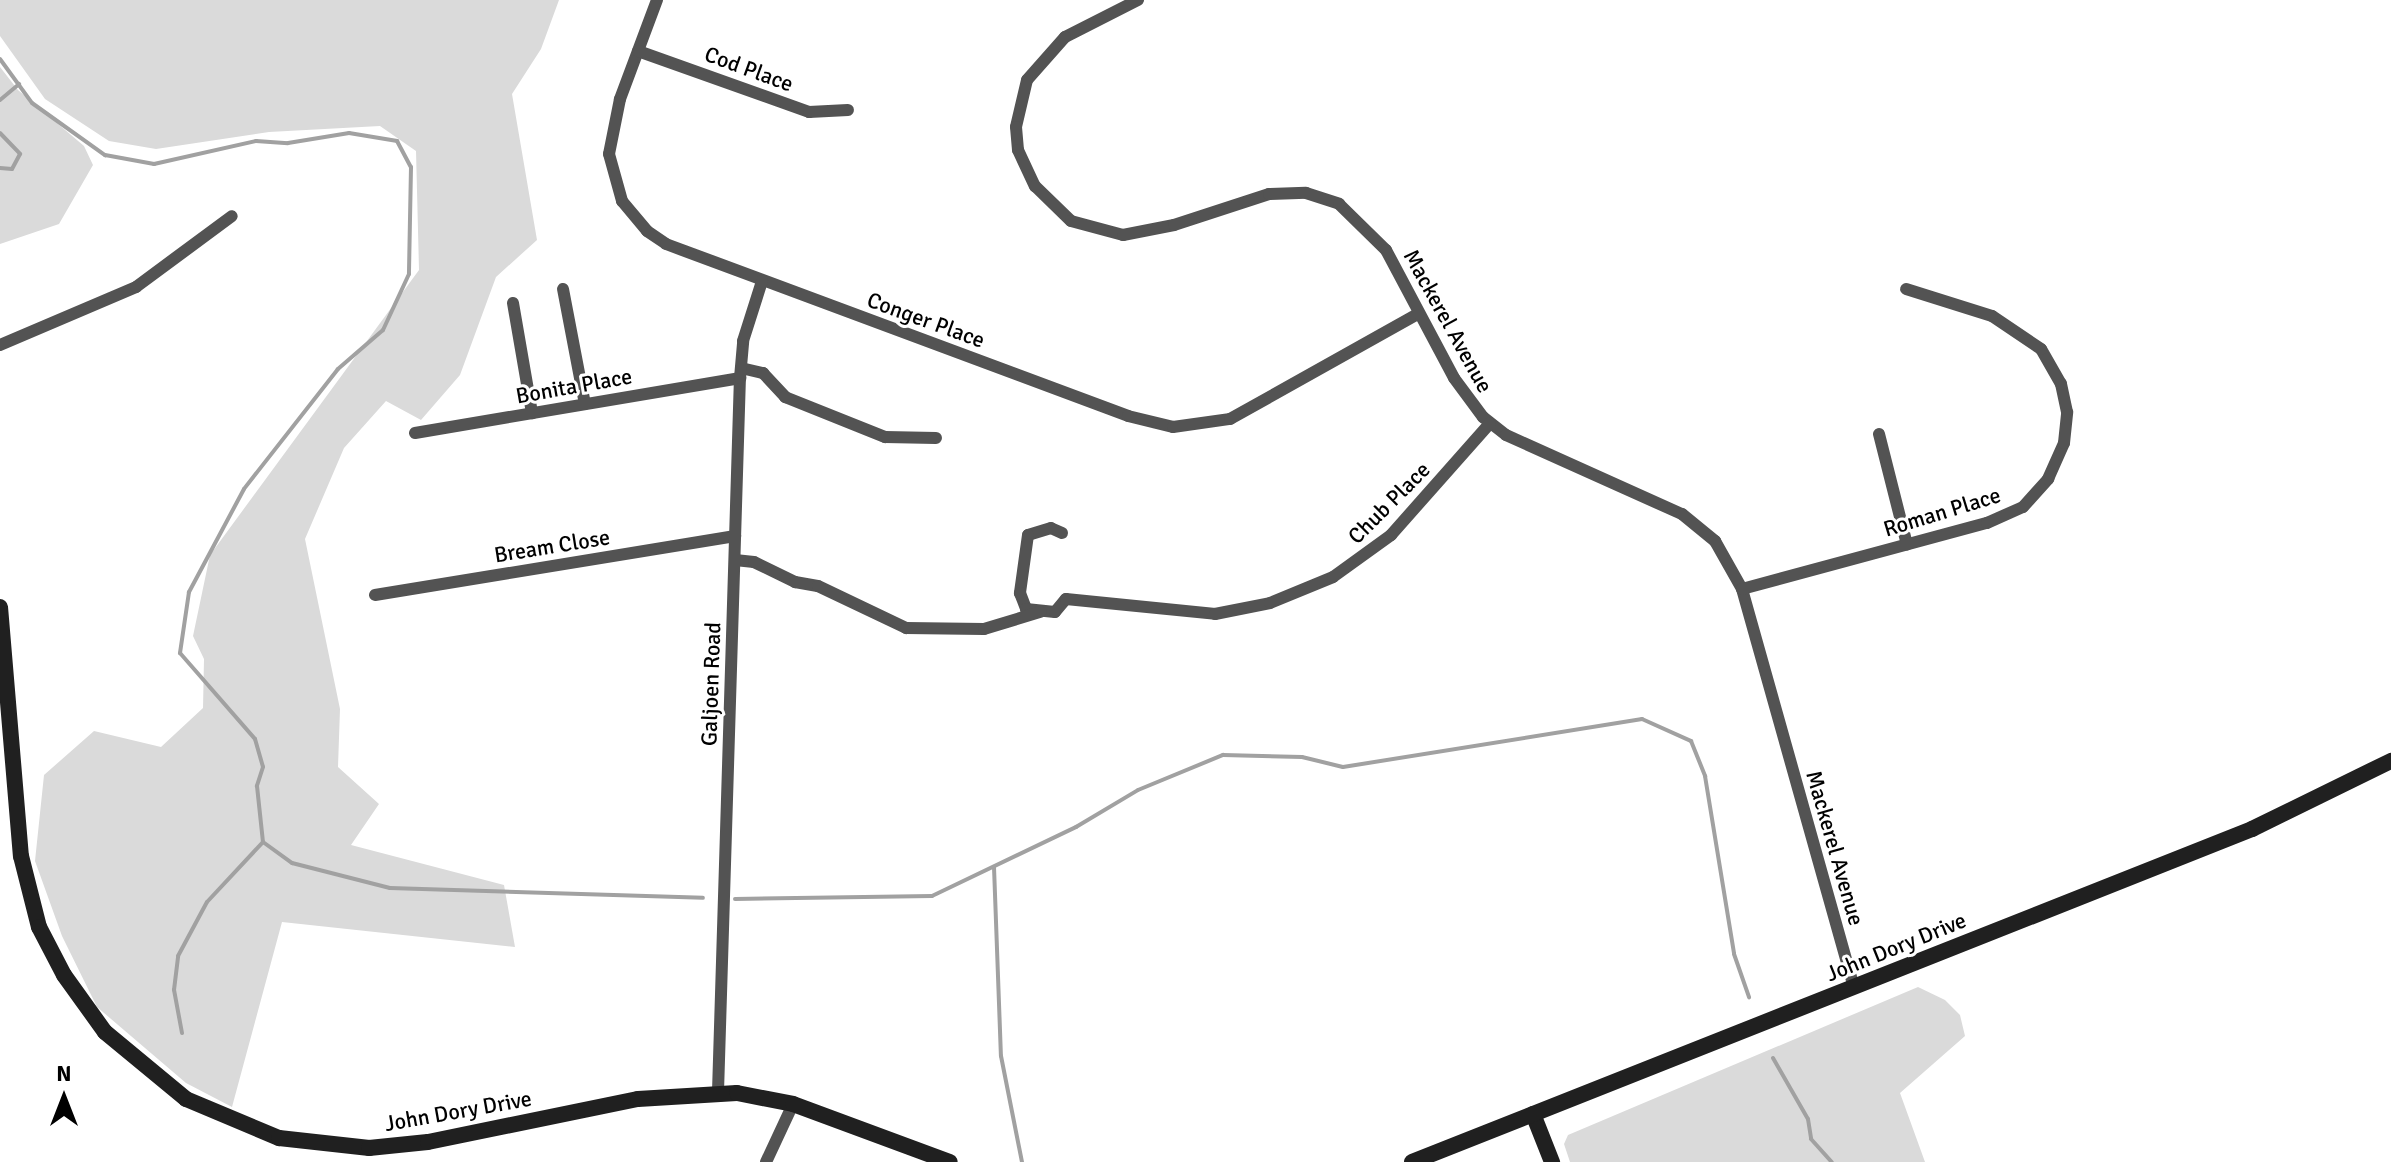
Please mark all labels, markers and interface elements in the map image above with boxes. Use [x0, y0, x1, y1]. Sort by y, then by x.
street label: Cod Place [701, 41, 797, 97]
street label: Mackerel Avenue [1398, 245, 1498, 397]
street label: Conger Place [863, 286, 989, 354]
street label: Bonita Place [514, 363, 634, 409]
street label: Chub Place [1343, 457, 1435, 549]
street label: Roman Place [1880, 482, 2004, 542]
street label: Bream Close [492, 524, 612, 568]
street label: Galjoen Road [696, 622, 726, 746]
street label: Mackerel Avenue [1800, 768, 1870, 928]
street label: John Dory Drive [1822, 907, 1970, 987]
north arrow [24, 1058, 104, 1138]
text: N [56, 1060, 72, 1087]
street label: John Dory Drive [382, 1085, 534, 1137]

